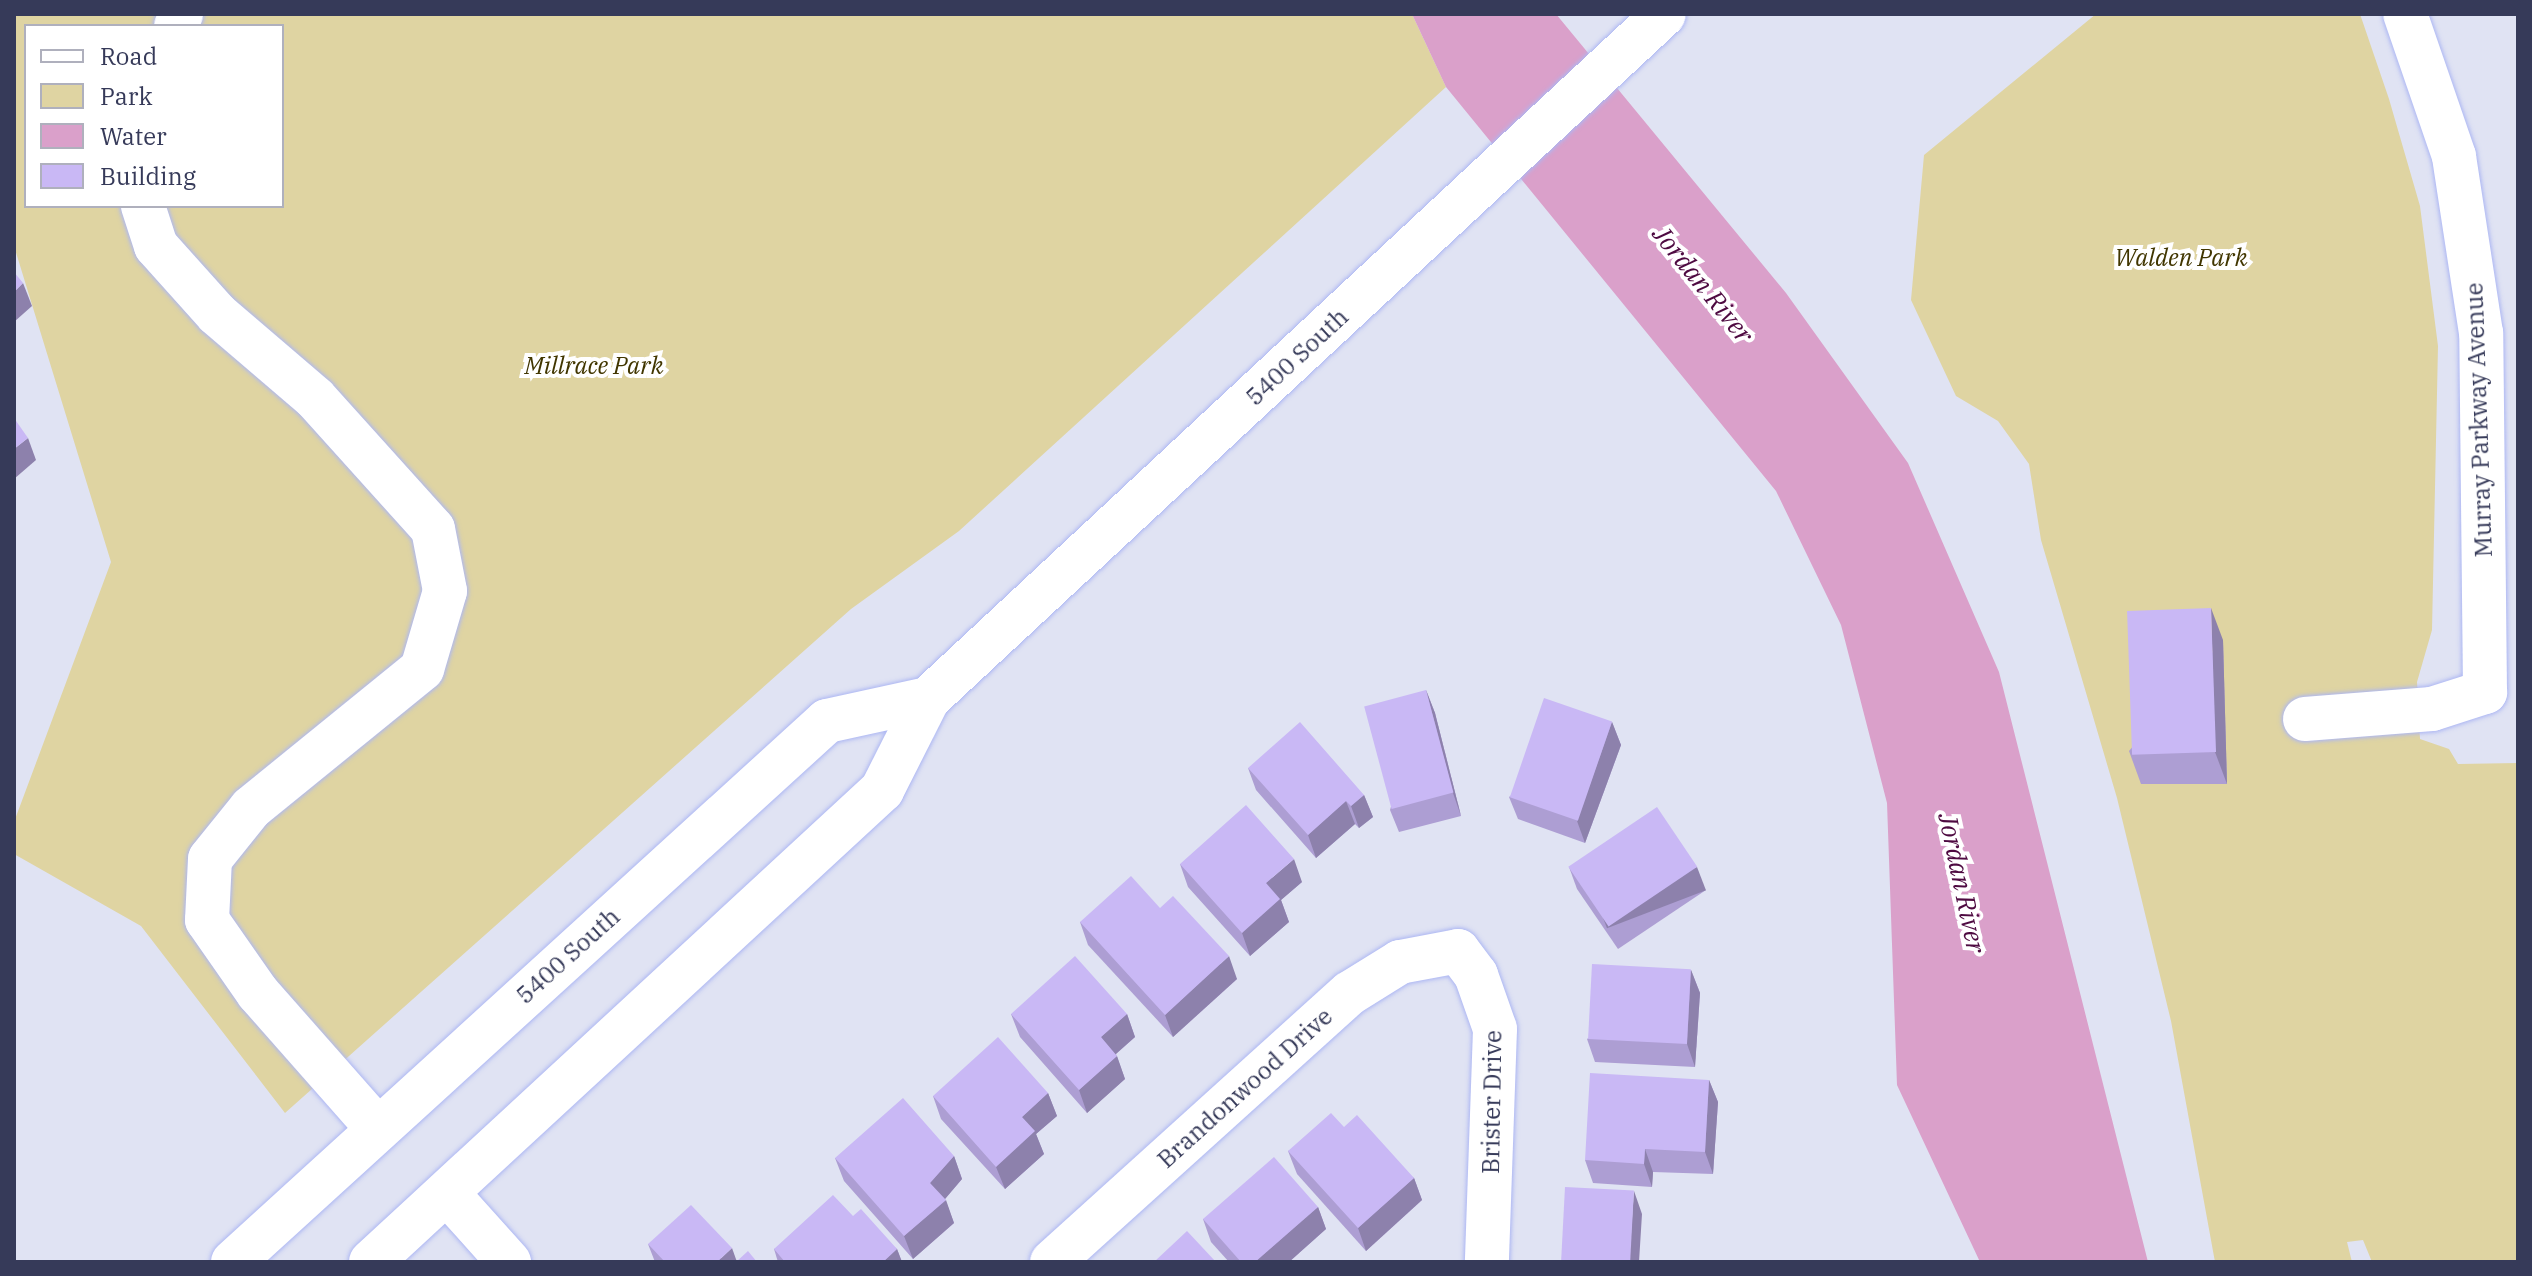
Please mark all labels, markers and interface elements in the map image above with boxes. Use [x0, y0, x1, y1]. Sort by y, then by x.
legend [24, 24, 284, 208]
text: Road [100, 40, 157, 72]
text: Park [100, 80, 152, 112]
text: Water [100, 120, 167, 152]
text: Building [100, 160, 196, 192]
water label: Jordan River [1646, 219, 1760, 349]
park label: Walden Park [2115, 244, 2247, 272]
street label: Murray Parkway Avenue [2460, 282, 2498, 558]
street label: 5400 South [1240, 302, 1354, 412]
park label: Millrace Park [525, 352, 663, 380]
water label: Jordan River [1932, 810, 1992, 956]
street label: 5400 South [510, 902, 626, 1010]
street label: Brandonwood Drive [1152, 1002, 1338, 1174]
street label: Brister Drive [1476, 1030, 1508, 1174]

